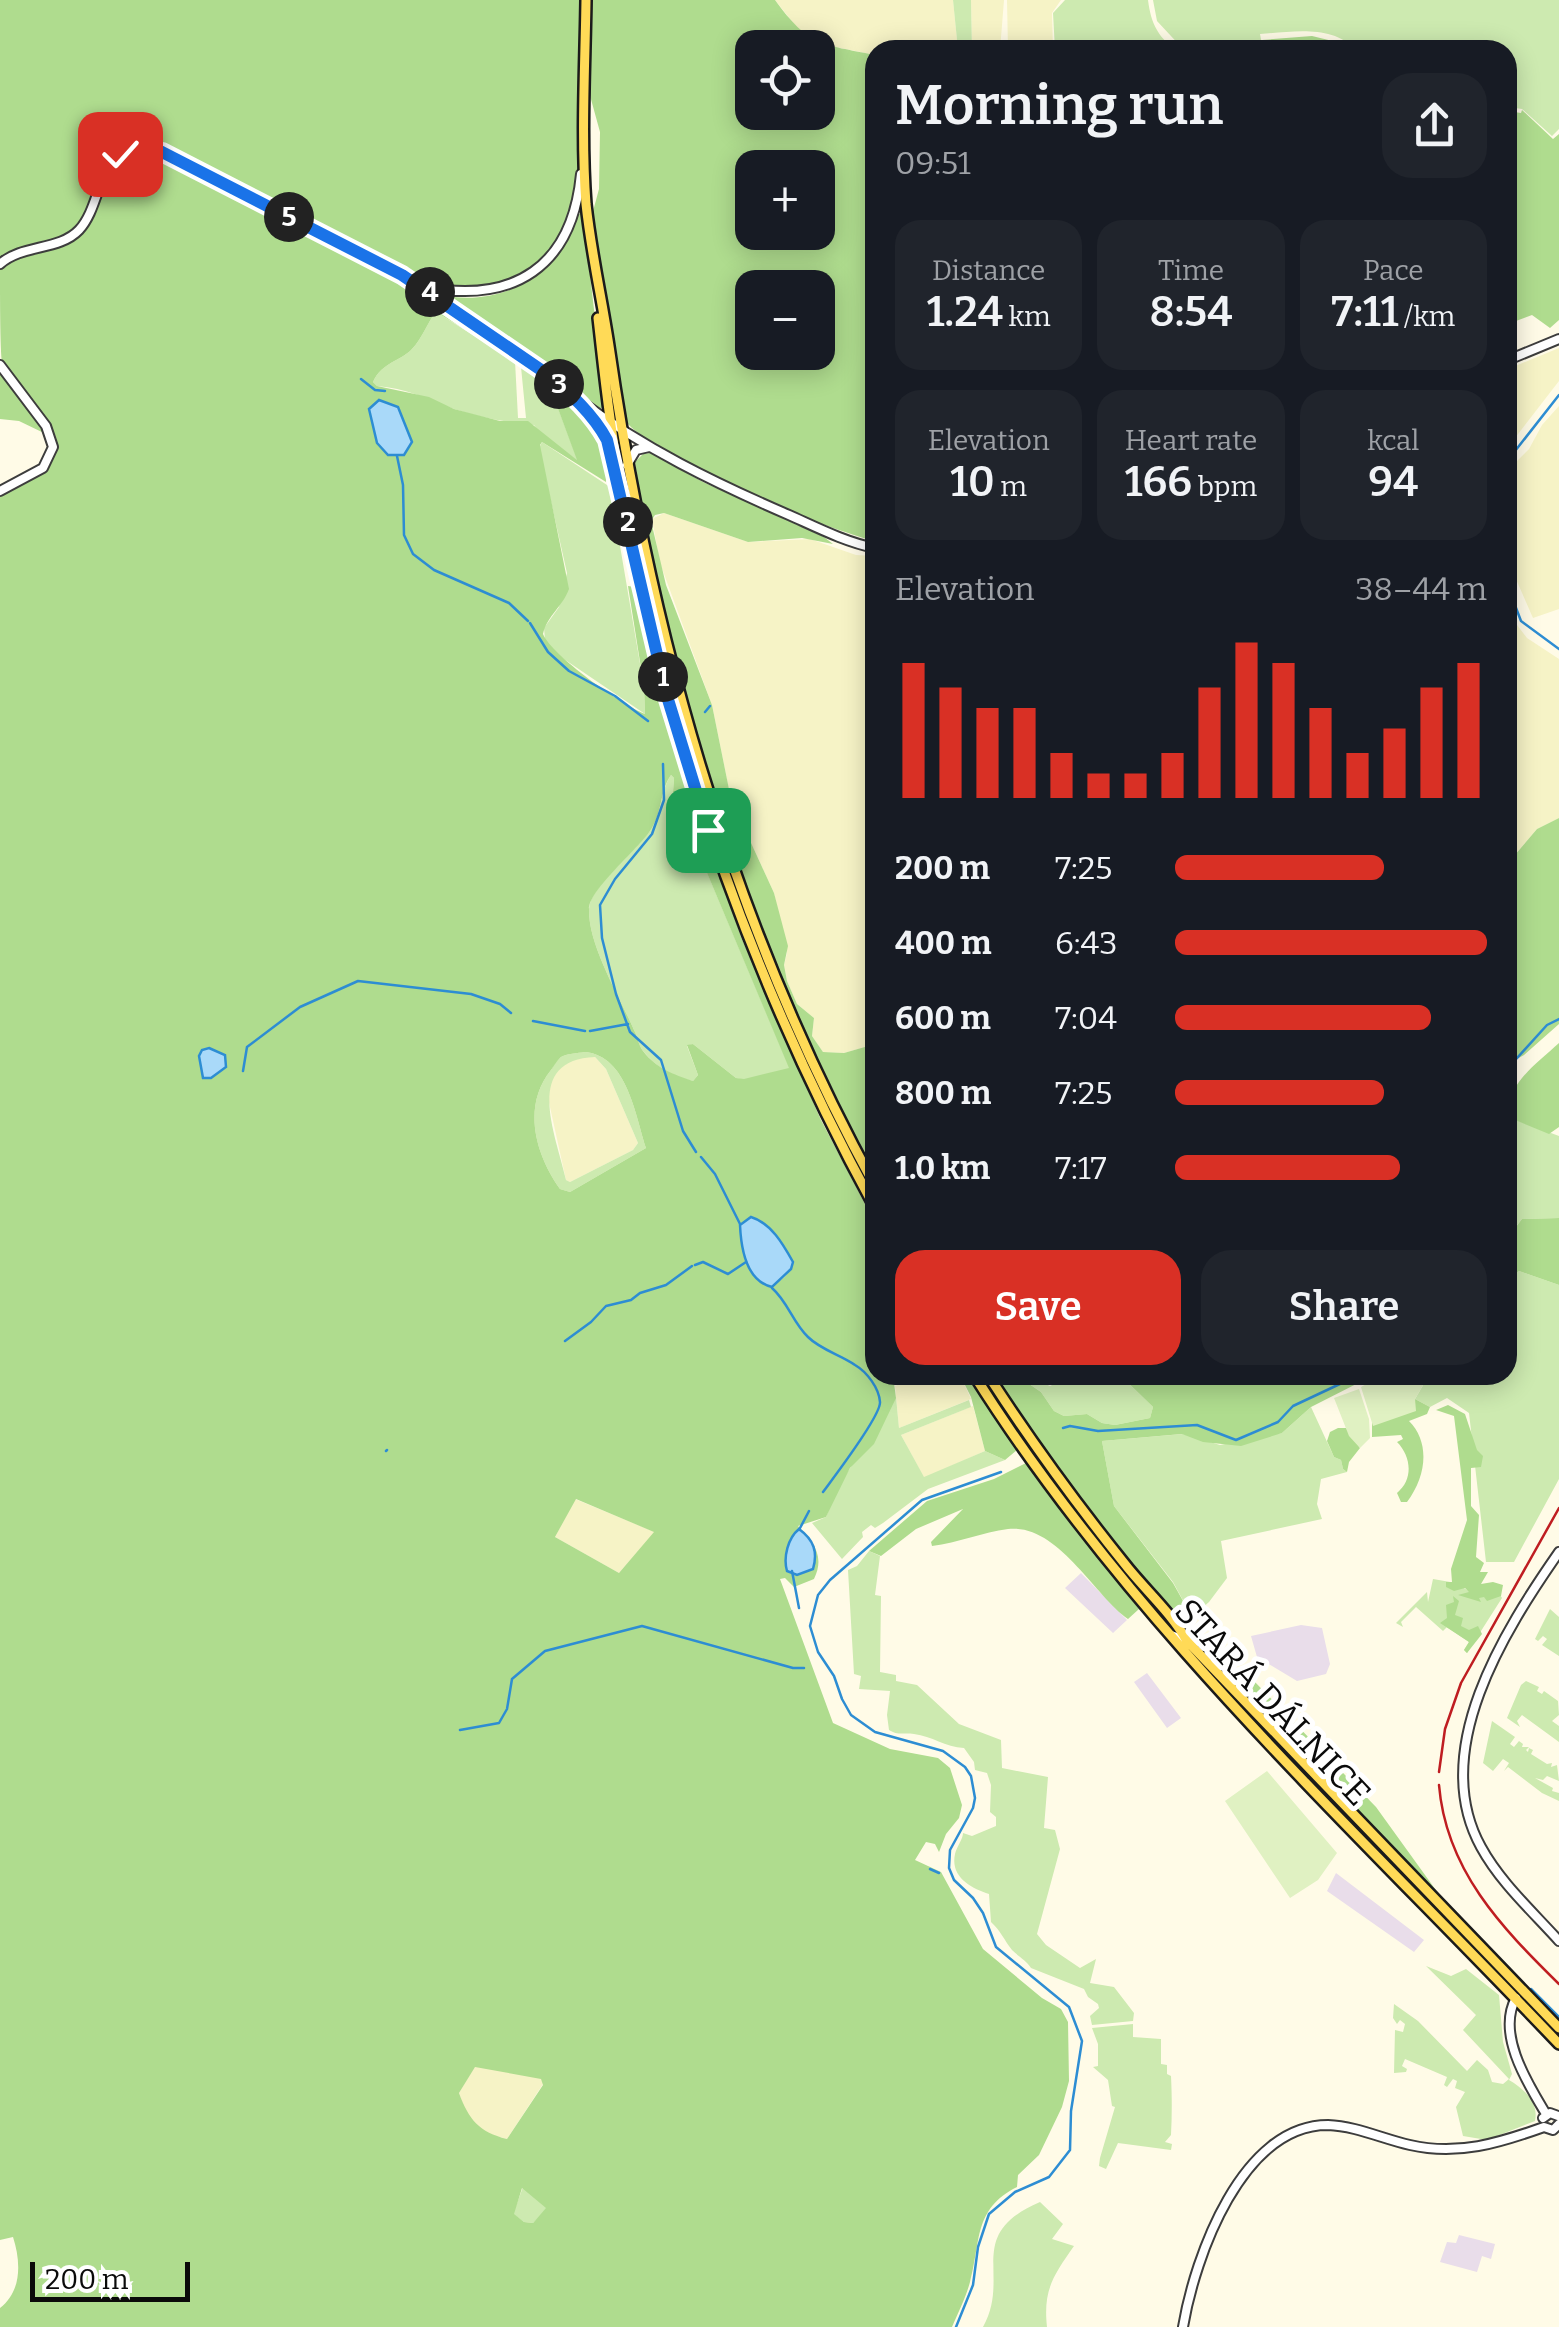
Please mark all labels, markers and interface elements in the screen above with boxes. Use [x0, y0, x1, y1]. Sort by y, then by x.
map controls [735, 30, 835, 370]
button: locate [735, 30, 835, 130]
text: Morning run [895, 73, 1223, 139]
button: share [1382, 73, 1487, 178]
pin [78, 112, 163, 197]
icon: check [93, 127, 148, 182]
text: 09:51 [895, 144, 971, 182]
button: + [735, 150, 835, 250]
pin: 5 [264, 192, 314, 242]
text: 5 [281, 200, 297, 233]
text: Distance [932, 254, 1045, 287]
text: Time [1158, 254, 1224, 287]
text: Pace [1363, 254, 1424, 287]
pin: 4 [405, 267, 455, 317]
button: − [735, 270, 835, 370]
text: 4 [421, 275, 439, 308]
text: 1.24 [927, 287, 1003, 337]
text: 8:54 [1150, 287, 1232, 337]
text: 7:11 [1331, 287, 1398, 337]
text: km [1003, 300, 1051, 333]
text: /km [1398, 300, 1455, 333]
pin: 3 [534, 359, 584, 409]
text: 3 [551, 367, 567, 400]
text: Elevation [928, 424, 1050, 457]
text: Heart rate [1125, 424, 1257, 457]
text: kcal [1367, 424, 1419, 457]
text: 10 [950, 457, 995, 507]
text: 166 [1125, 457, 1192, 507]
text: 94 [1368, 457, 1418, 507]
text: m [995, 470, 1027, 503]
text: bpm [1192, 470, 1257, 503]
pin: 2 [603, 497, 653, 547]
text: 2 [620, 505, 636, 538]
text: Elevation [895, 570, 1035, 608]
text: 38–44 m [1355, 570, 1487, 608]
pin: 1 [638, 652, 688, 702]
text: 1 [657, 660, 669, 693]
pin [666, 788, 751, 873]
icon: arrive [681, 803, 736, 858]
text: 200 m [895, 849, 990, 887]
text: 7:25 [1055, 849, 1112, 887]
text: 400 m [895, 924, 991, 962]
text: 6:43 [1055, 924, 1117, 962]
text: 600 m [895, 999, 991, 1037]
text: 7:04 [1055, 999, 1117, 1037]
text: 800 m [895, 1074, 991, 1112]
text: 7:25 [1055, 1074, 1112, 1112]
text: 1.0 km [895, 1149, 990, 1187]
text: 7:17 [1055, 1149, 1107, 1187]
button: Save [895, 1250, 1181, 1365]
button: Share [1201, 1250, 1487, 1365]
street label: STARÁ DÁLNICE [1166, 1590, 1380, 1814]
scale bar [30, 2257, 190, 2302]
text: 200 m [45, 2263, 128, 2296]

